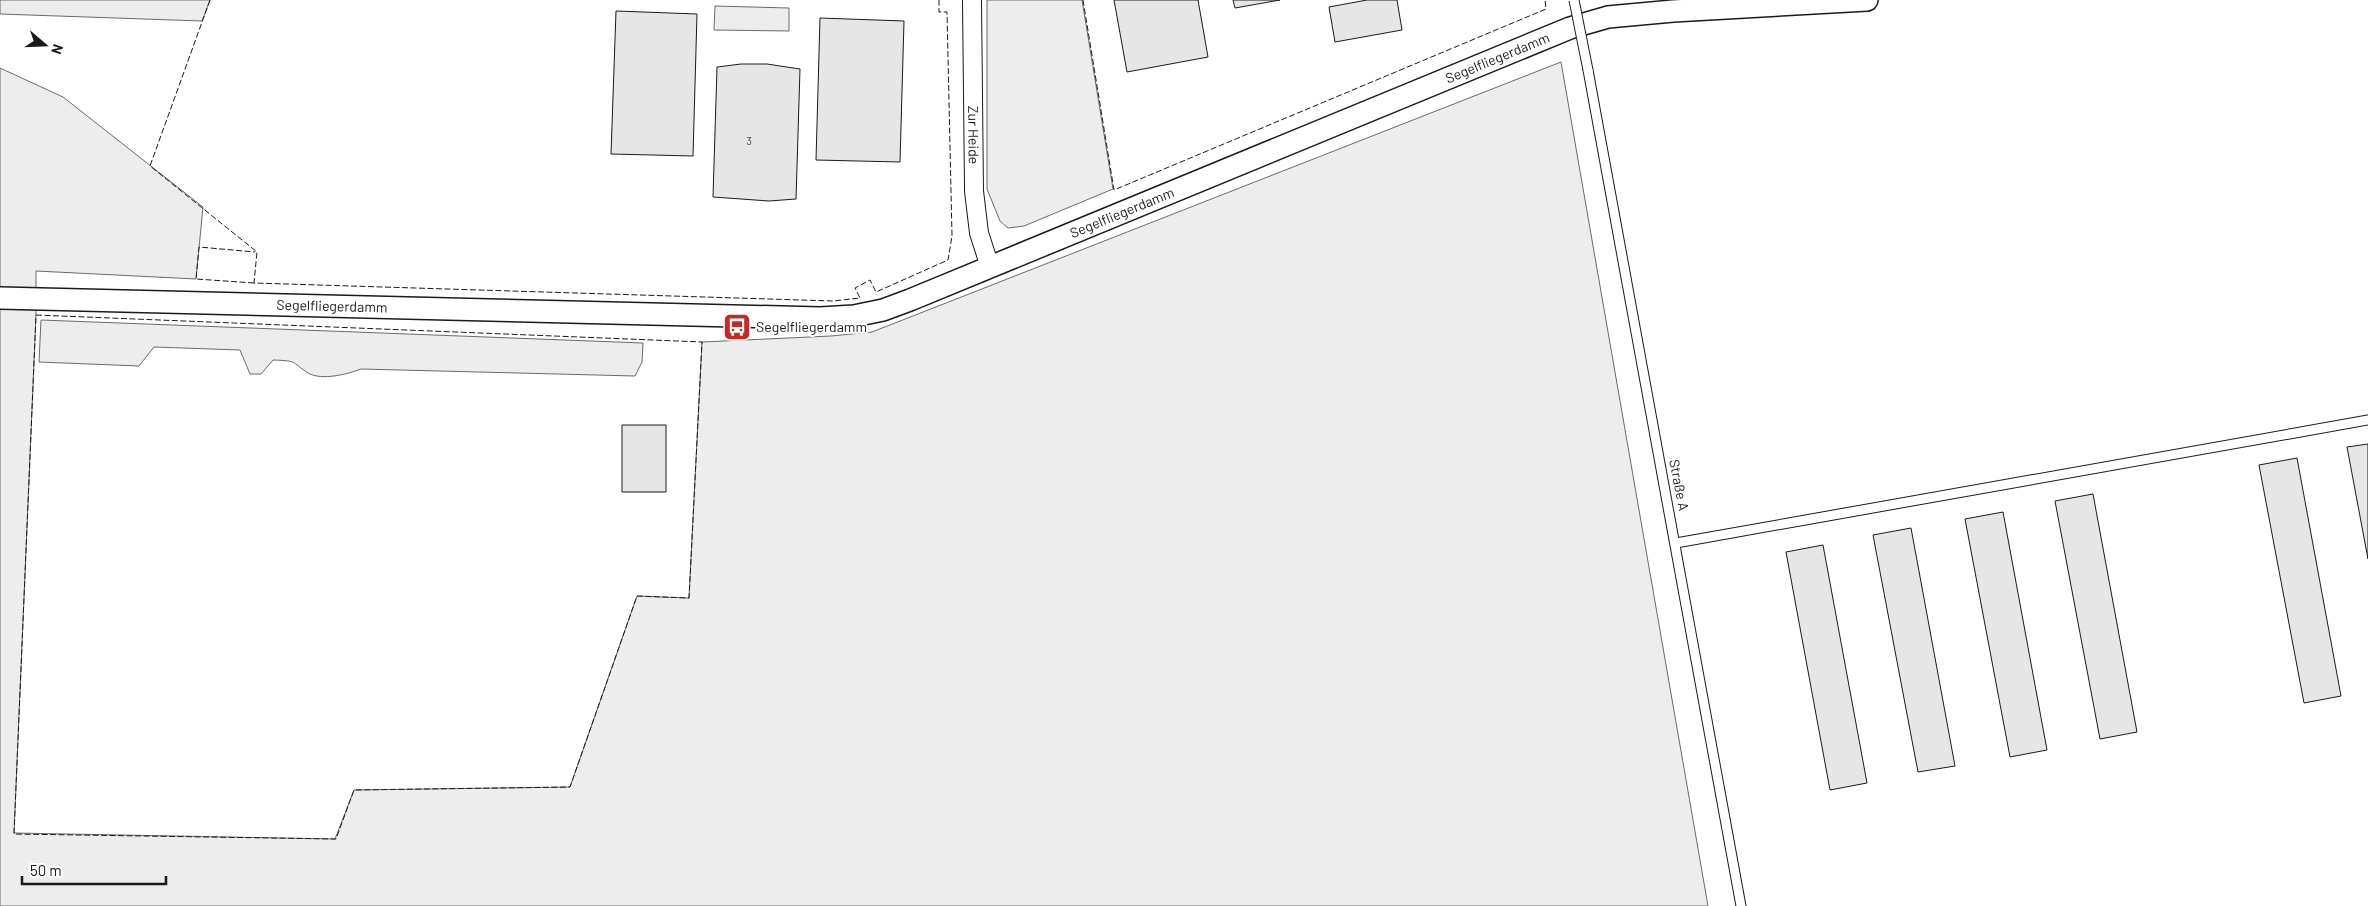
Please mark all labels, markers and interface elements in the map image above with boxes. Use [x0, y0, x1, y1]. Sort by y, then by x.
north arrow [20, 20, 70, 70]
street label: Segelfliegerdamm [1443, 28, 1552, 86]
text: N [48, 42, 67, 57]
street label: Zur Heide [965, 106, 983, 164]
house number: 3 [746, 134, 752, 147]
street label: Segelfliegerdamm [1067, 183, 1176, 241]
street label: Segelfliegerdamm [276, 296, 388, 315]
bus stop icon: Segelfliegerdamm [722, 312, 752, 342]
place label: Segelfliegerdamm [756, 318, 867, 335]
street label: Straße A [1666, 458, 1693, 513]
scale bar [22, 854, 166, 886]
text: 50 m [30, 861, 62, 879]

